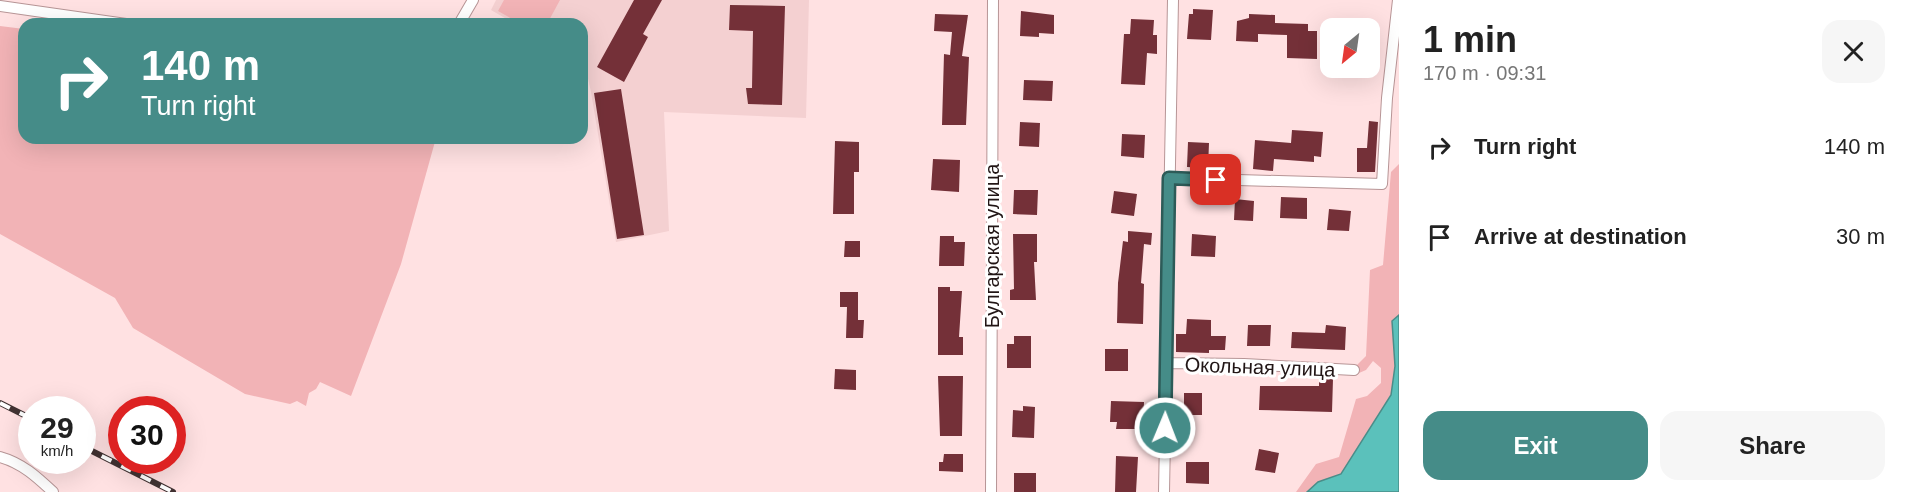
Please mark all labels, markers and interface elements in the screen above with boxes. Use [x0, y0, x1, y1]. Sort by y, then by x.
north arrow [1320, 18, 1380, 78]
map controls [1320, 18, 1380, 78]
text: 1 min [1423, 19, 1517, 60]
button: close [1822, 20, 1885, 83]
icon: right [42, 42, 120, 120]
text: 140 m [141, 42, 260, 89]
text: 170 m · 09:31 [1423, 62, 1546, 84]
text: Turn right [141, 91, 256, 121]
icon: right [1423, 131, 1456, 164]
text: Turn right [1474, 134, 1576, 159]
text: 140 m [1824, 134, 1885, 159]
pin [1190, 154, 1241, 205]
street label: Булгарская улица [981, 163, 1003, 328]
icon: arrive [1199, 163, 1232, 196]
icon: arrive [1423, 221, 1456, 254]
text: Arrive at destination [1474, 224, 1687, 249]
text: 30 m [1836, 224, 1885, 249]
street label: Окольная улица [1184, 353, 1337, 381]
speed limit sign: 30 [108, 396, 186, 474]
position arrow [1133, 396, 1197, 460]
text: 29 [40, 411, 74, 444]
button: Exit [1423, 411, 1648, 480]
button: Share [1660, 411, 1885, 480]
text: km/h [41, 442, 73, 459]

